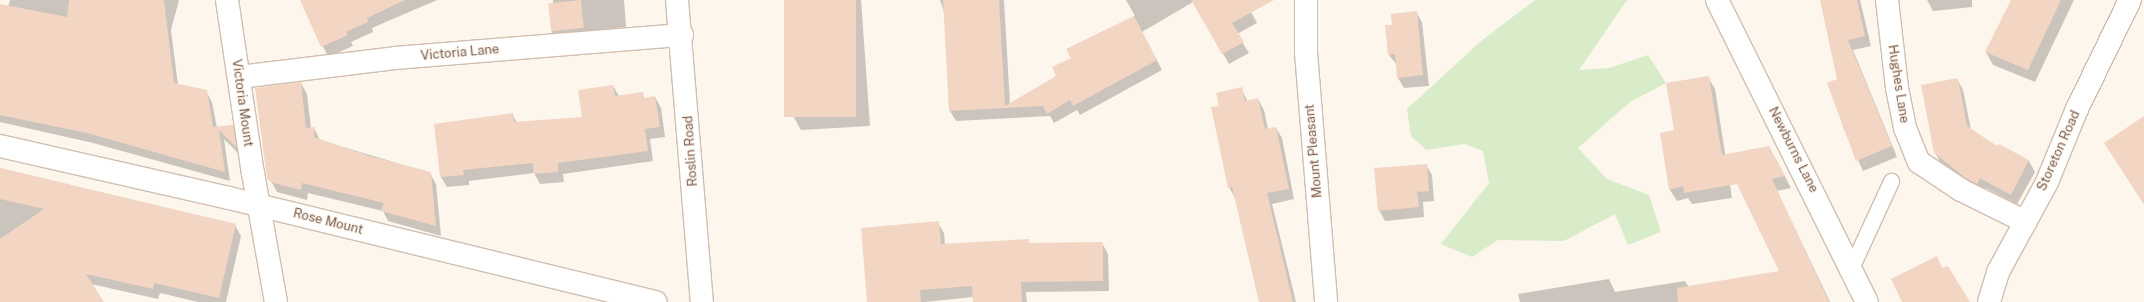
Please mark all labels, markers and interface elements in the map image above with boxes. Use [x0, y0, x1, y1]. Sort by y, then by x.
street label: Victoria Lane [420, 42, 500, 64]
street label: Hughes Lane [1884, 44, 1912, 124]
street label: Victoria Mount [228, 58, 256, 148]
street label: Mount Pleasant [1302, 103, 1326, 199]
street label: Newburns Lane [1765, 105, 1821, 195]
street label: Storeton Road [2034, 108, 2084, 194]
street label: Roslin Road [681, 115, 701, 187]
street label: Rose Mount [291, 206, 365, 238]

